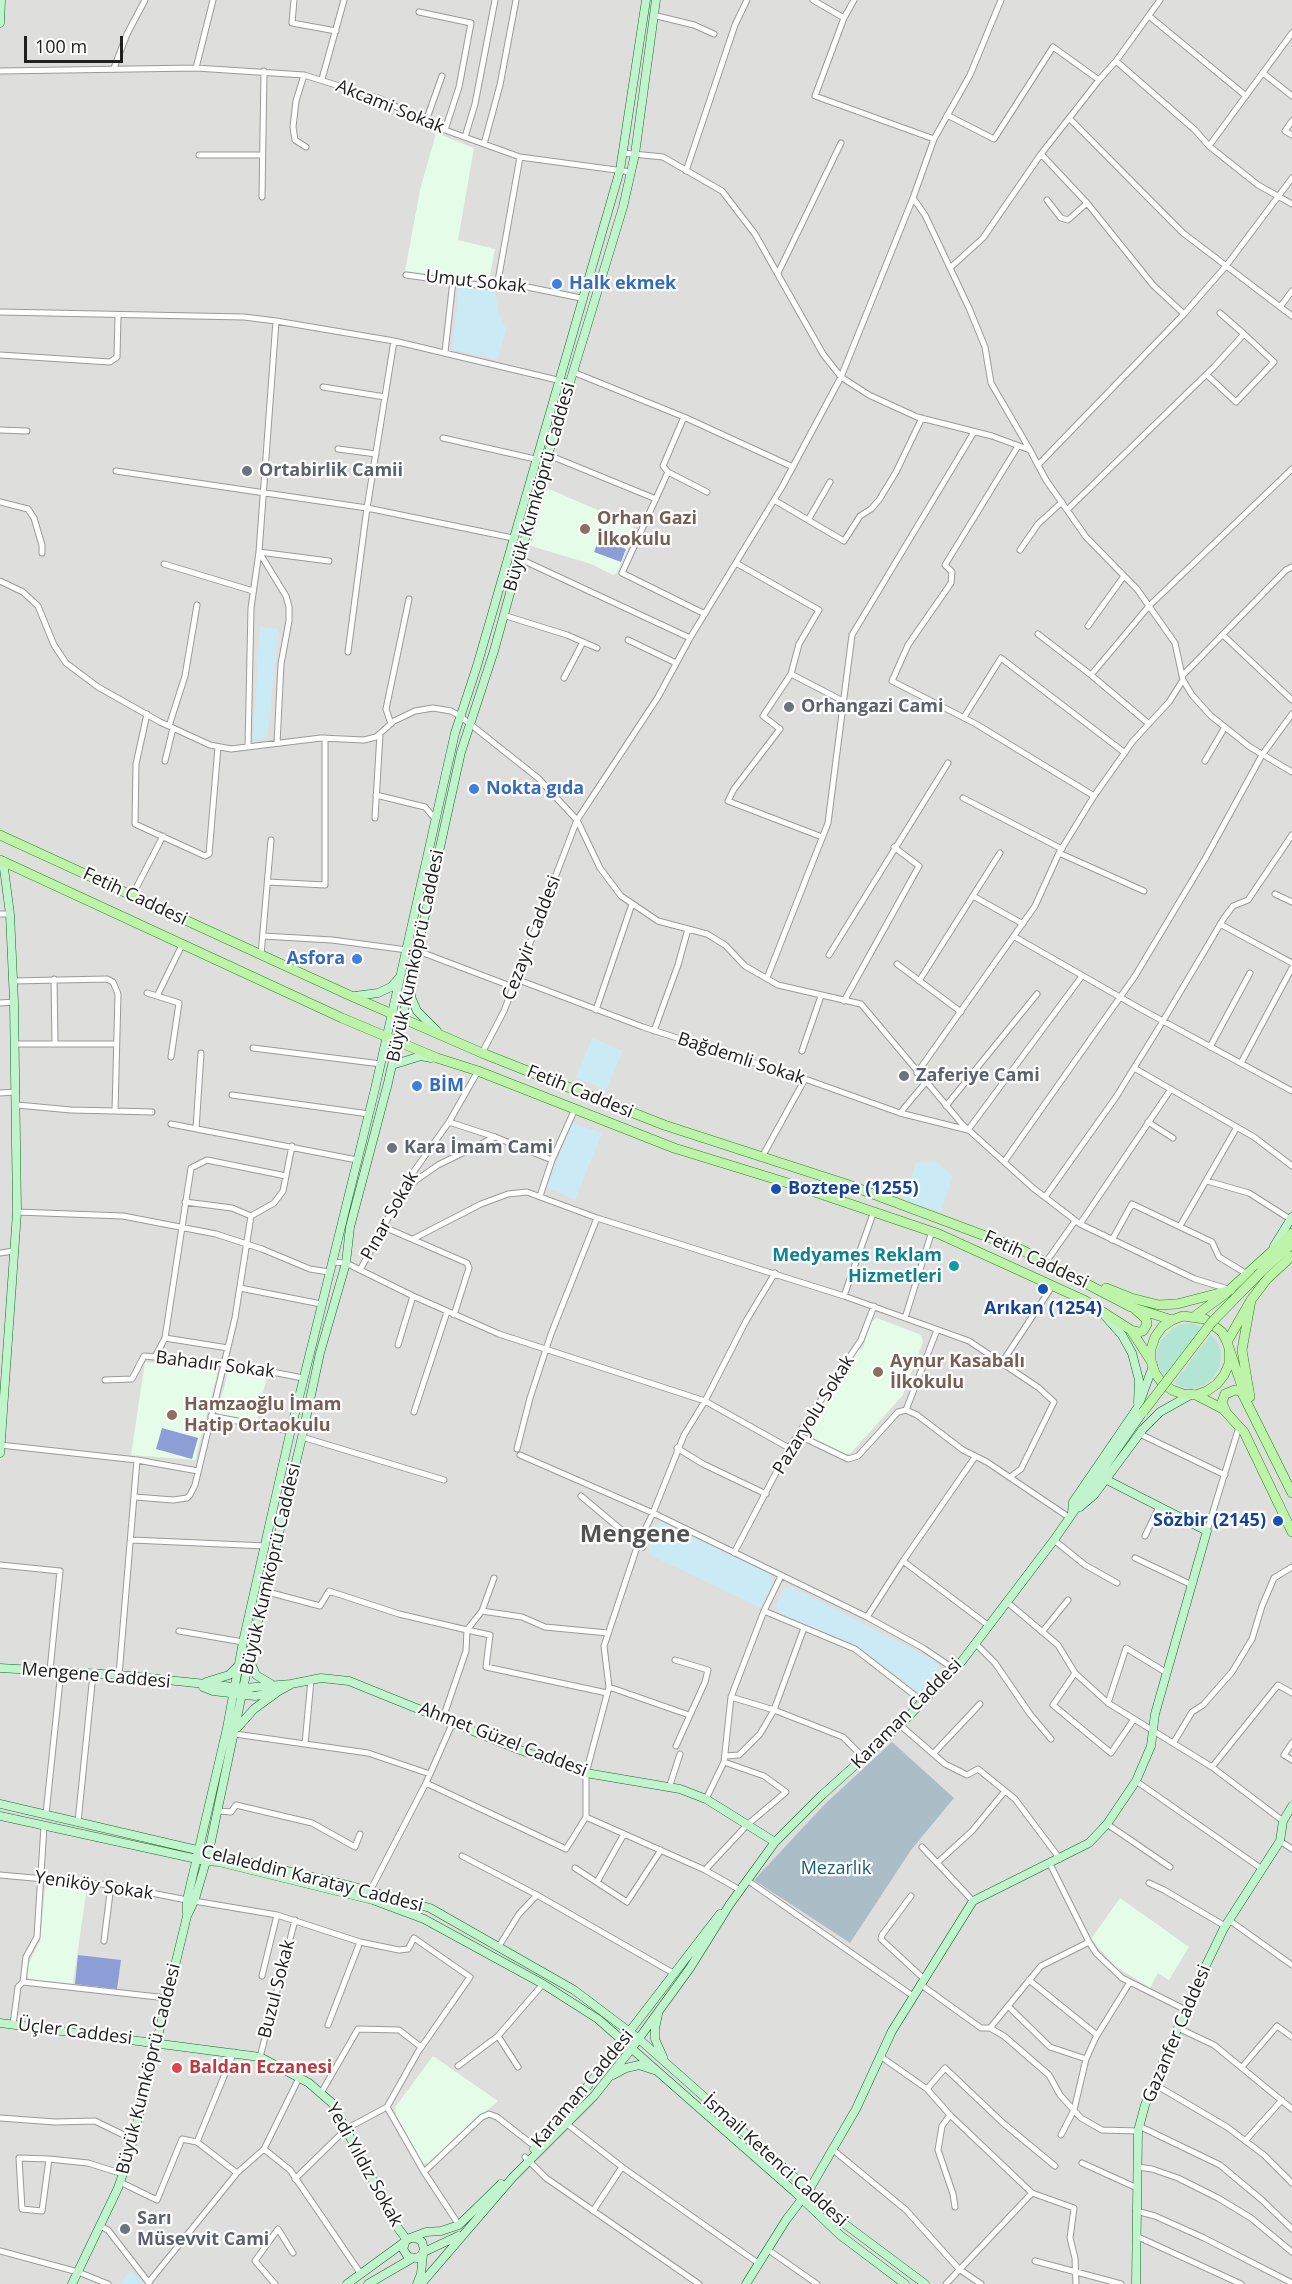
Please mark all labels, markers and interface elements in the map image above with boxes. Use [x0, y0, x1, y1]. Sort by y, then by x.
scale bar [27, 24, 126, 62]
text: 100 m [35, 34, 87, 58]
street label: Akcami Sokak [333, 75, 447, 139]
street label: Umut Sokak [424, 266, 528, 298]
place label: Halk ekmek [569, 273, 676, 295]
marker: Halk ekmek [550, 277, 564, 291]
street label: Büyük Kumköprü Caddesi [500, 380, 580, 594]
place label: Ortabirlik Camii [259, 460, 403, 482]
marker: Ortabirlik Camii [240, 464, 254, 478]
place label: Orhan Gazi İlkokulu [597, 508, 697, 550]
marker: Orhan Gazi İlkokulu [578, 522, 592, 536]
place label: Orhangazi Cami [801, 696, 944, 718]
marker: Orhangazi Cami [782, 700, 796, 714]
place label: Nokta gıda [486, 778, 584, 800]
marker: Nokta gıda [467, 782, 481, 796]
street label: Büyük Kumköprü Caddesi [383, 848, 449, 1064]
street label: Fetih Caddesi [79, 863, 191, 931]
street label: Cezayir Caddesi [498, 872, 566, 1004]
place label: Asfora [286, 948, 345, 970]
marker: Asfora [350, 952, 364, 966]
street label: Bağdemli Sokak [675, 1028, 807, 1090]
street label: Fetih Caddesi [524, 1061, 636, 1123]
place label: Zaferiye Cami [916, 1065, 1040, 1087]
marker: Zaferiye Cami [897, 1069, 911, 1083]
place label: BİM [429, 1075, 464, 1097]
marker: BİM [410, 1079, 424, 1093]
place label: Kara İmam Cami [404, 1137, 553, 1159]
marker: Kara İmam Cami [385, 1141, 399, 1155]
street label: Pınar Sokak [357, 1168, 423, 1264]
place label: Boztepe (1255) [788, 1178, 919, 1200]
marker: Boztepe (1255) [769, 1182, 783, 1196]
street label: Fetih Caddesi [980, 1226, 1092, 1294]
place label: Medyames Reklam Hizmetleri [772, 1245, 942, 1288]
marker: Medyames Reklam Hizmetleri [947, 1259, 961, 1273]
marker: Arıkan (1254) [1036, 1282, 1050, 1296]
place label: Arıkan (1254) [984, 1298, 1102, 1320]
street label: Bahadır Sokak [154, 1347, 276, 1383]
street label: Pazaryolu Sokak [769, 1351, 859, 1479]
place label: Aynur Kasabalı İlkokulu [890, 1351, 1025, 1394]
marker: Aynur Kasabalı İlkokulu [871, 1365, 885, 1379]
place label: Hamzaoğlu İmam Hatip Ortaokulu [184, 1394, 341, 1436]
marker: Hamzaoğlu İmam Hatip Ortaokulu [165, 1408, 179, 1422]
street label: Büyük Kumköprü Caddesi [236, 1461, 306, 1677]
place label: Sözbir (2145) [1153, 1510, 1266, 1532]
marker: Sözbir (2145) [1271, 1514, 1285, 1528]
district label: Mengene [580, 1521, 690, 1549]
street label: Karaman Caddesi [847, 1654, 967, 1774]
street label: Mengene Caddesi [21, 1659, 171, 1693]
street label: Ahmet Güzel Caddesi [416, 1698, 590, 1782]
street label: Celaleddin Karatay Caddesi [199, 1841, 425, 1917]
park label: Mezarlık [801, 1858, 871, 1880]
street label: Yeniköy Sokak [33, 1867, 155, 1905]
street label: Buzul Sokak [254, 1937, 300, 2041]
street label: Büyük Kumköprü Caddesi [112, 1961, 186, 2177]
street label: Gazanfer Caddesi [1138, 1962, 1216, 2106]
street label: Üçler Caddesi [17, 2014, 133, 2050]
street label: Karaman Caddesi [527, 2026, 639, 2152]
place label: Baldan Eczanesi [189, 2057, 332, 2079]
marker: Baldan Eczanesi [170, 2061, 184, 2075]
street label: İsmail Ketenci Caddesi [698, 2090, 852, 2232]
street label: Yedi Yıldız Sokak [321, 2099, 407, 2231]
place label: Sarı Müsevvit Cami [137, 2208, 269, 2250]
marker: Sarı Müsevvit Cami [118, 2222, 132, 2236]

